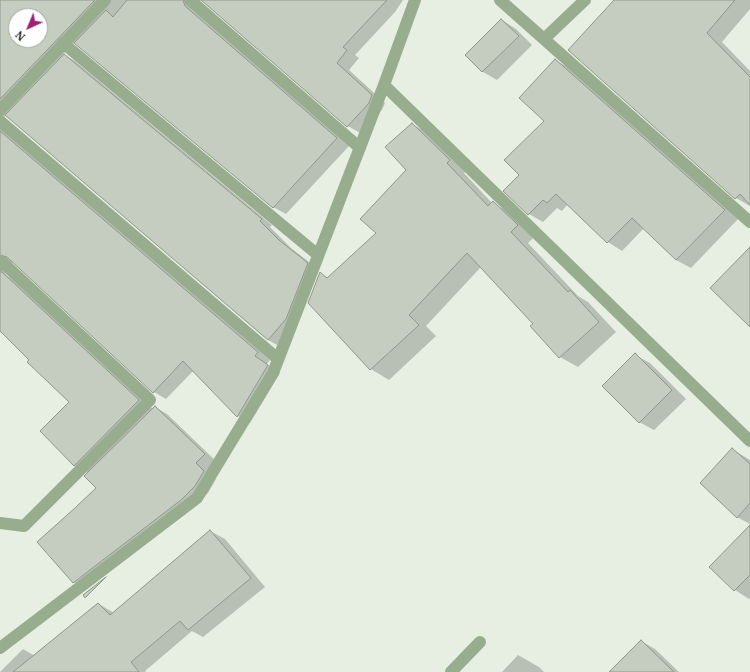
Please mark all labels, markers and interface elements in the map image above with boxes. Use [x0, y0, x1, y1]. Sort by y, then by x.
north arrow [8, 8, 48, 48]
text: N [12, 28, 28, 45]

